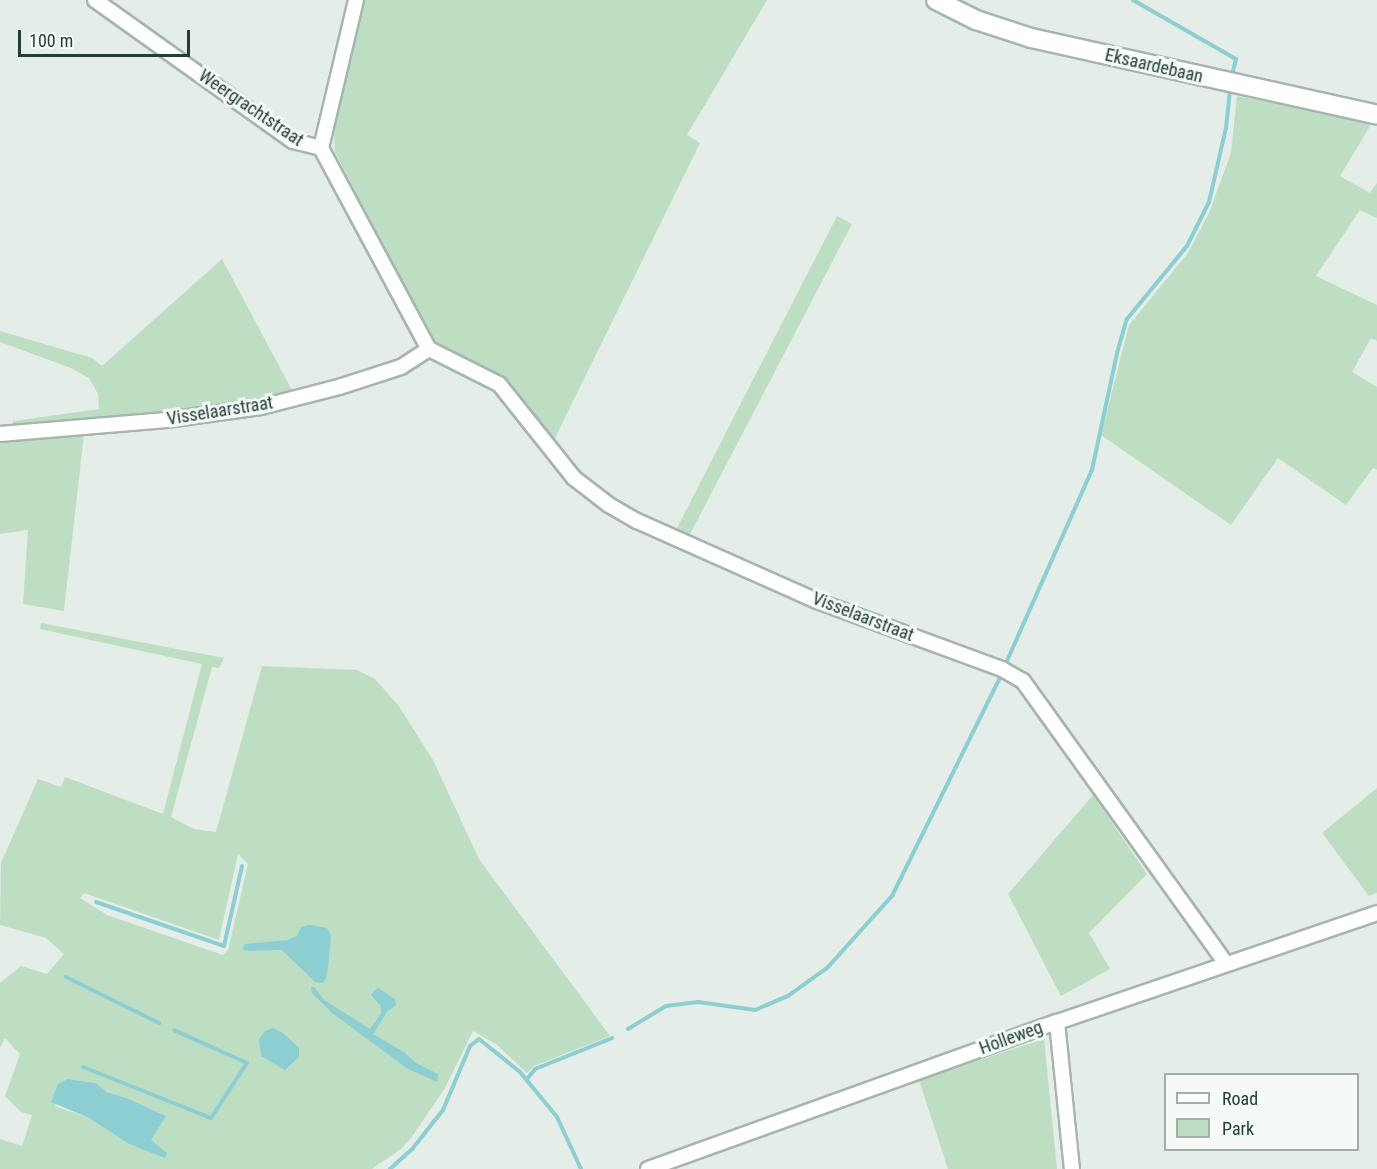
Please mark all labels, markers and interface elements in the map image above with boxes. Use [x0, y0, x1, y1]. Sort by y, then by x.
scale bar [21, 18, 194, 56]
text: 100 m [29, 30, 73, 51]
street label: Eksaardebaan [1103, 44, 1205, 88]
street label: Weergrachtstraat [194, 65, 308, 151]
street label: Visselaarstraat [165, 392, 275, 430]
street label: Visselaarstraat [809, 588, 917, 646]
street label: Holleweg [976, 1017, 1046, 1059]
legend [1164, 1073, 1359, 1151]
text: Road [1222, 1088, 1258, 1109]
text: Park [1222, 1118, 1254, 1139]

